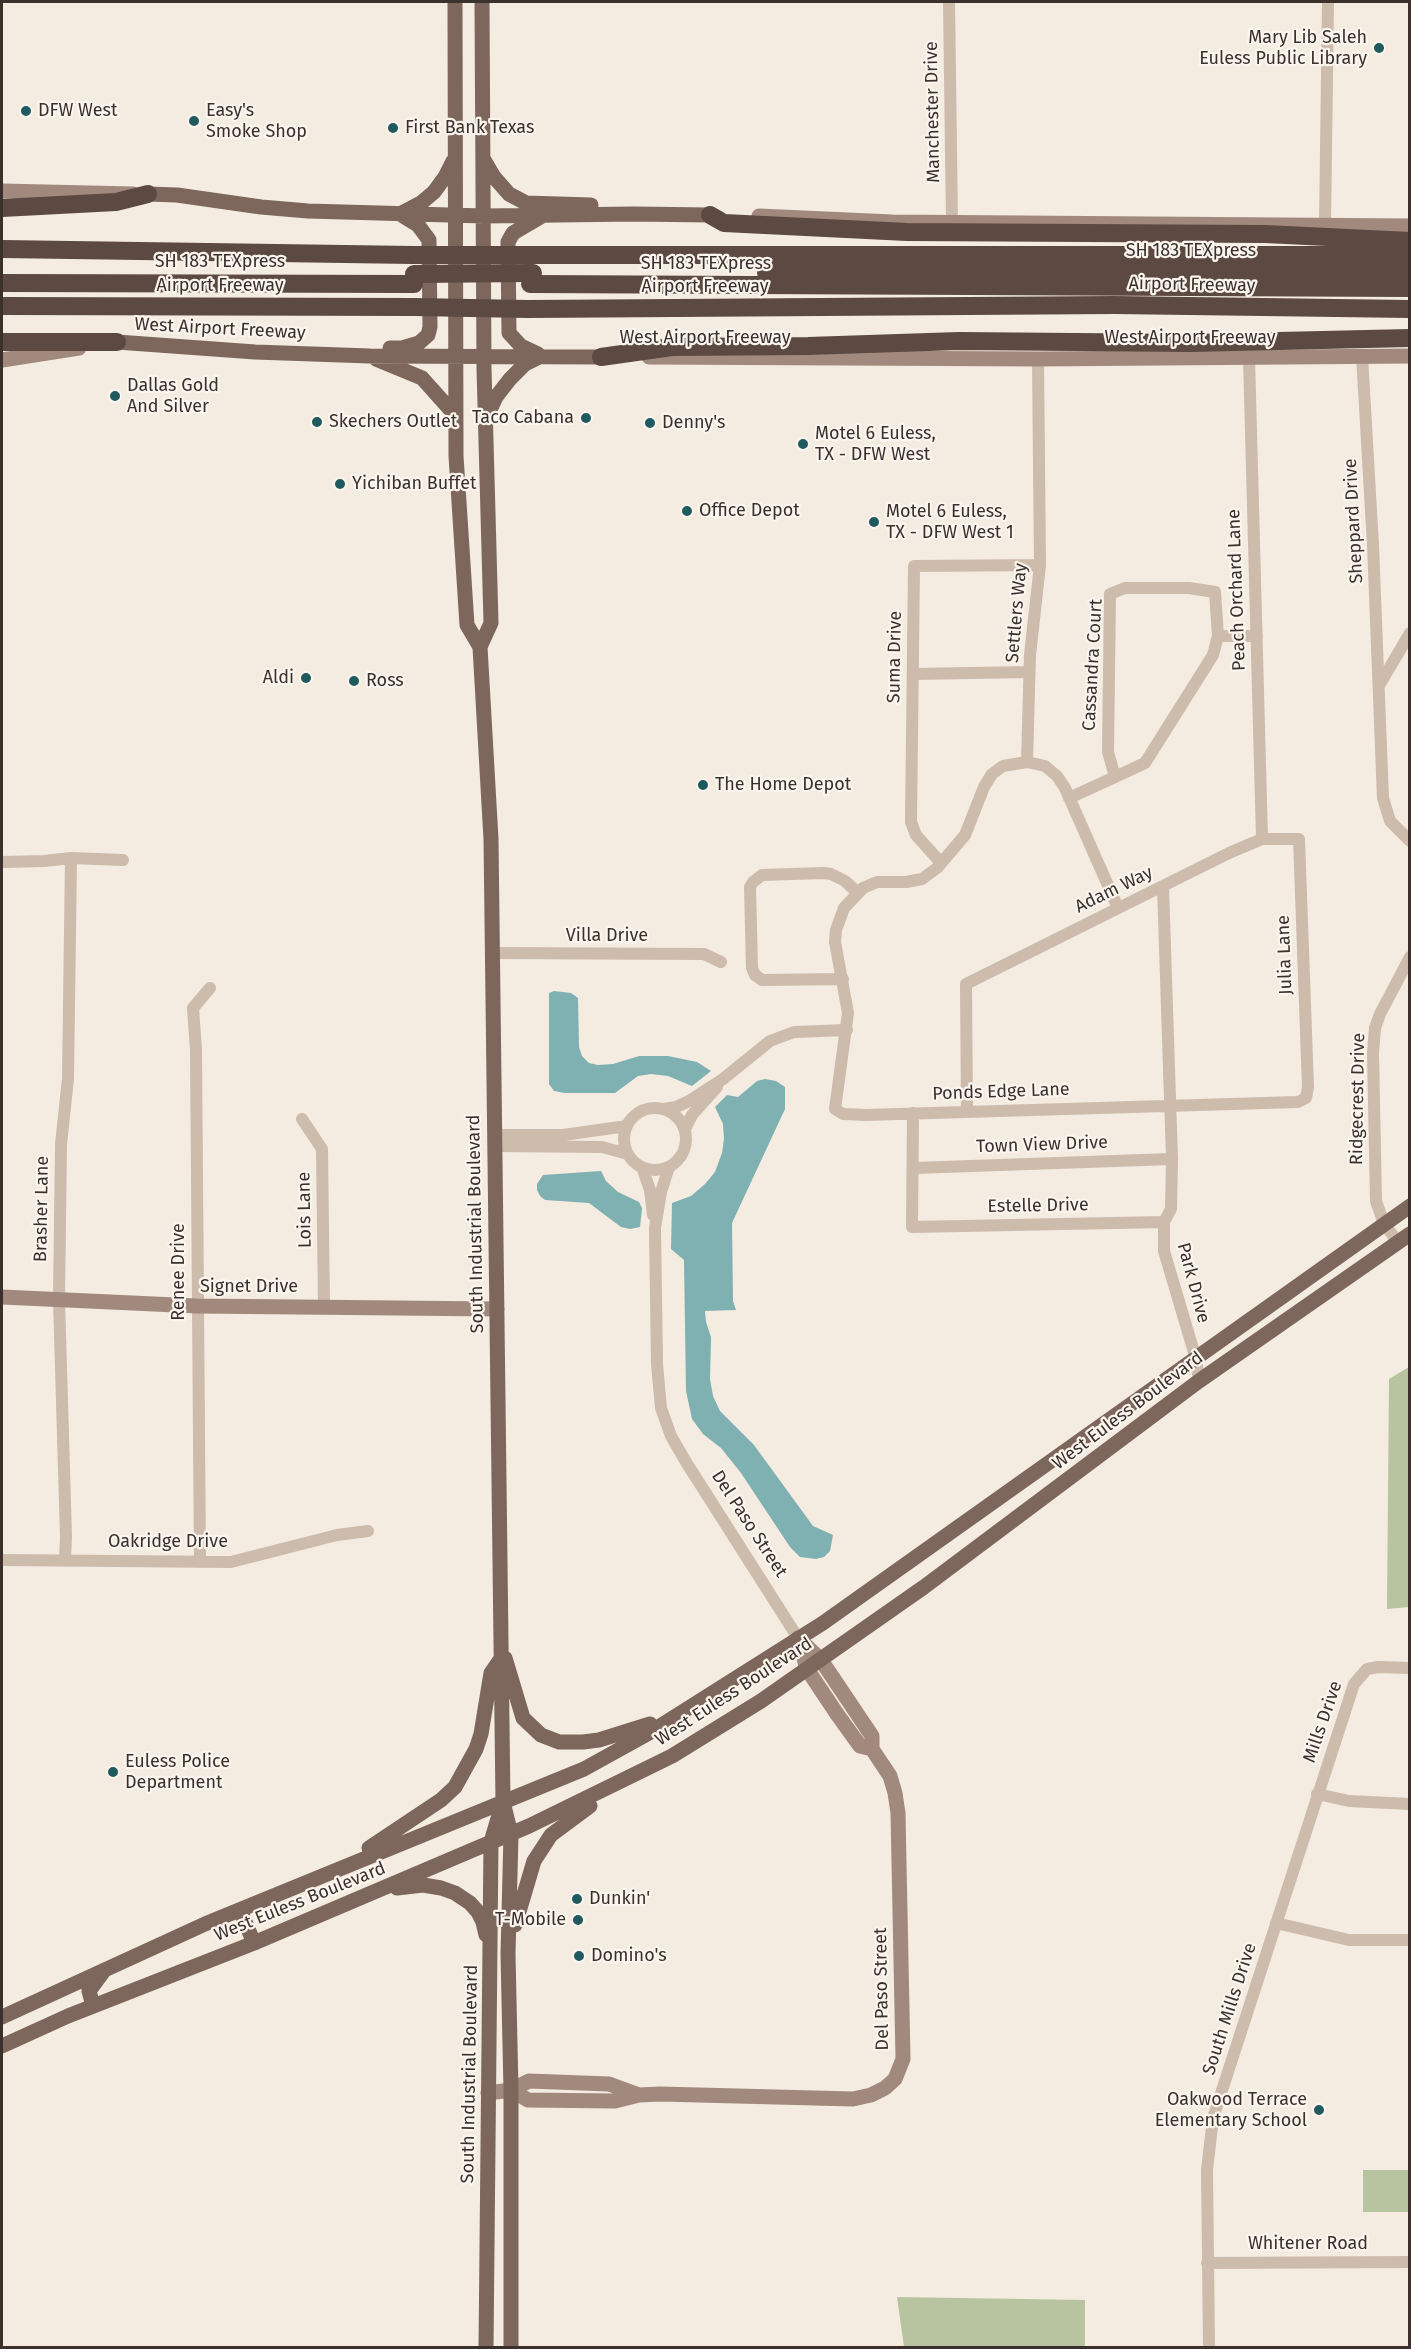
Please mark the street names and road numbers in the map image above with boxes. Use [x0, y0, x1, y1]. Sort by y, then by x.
street label: Manchester Drive [921, 41, 945, 183]
street label: SH 183 TEXpress [1126, 240, 1256, 262]
street label: SH 183 TEXpress [155, 251, 285, 273]
street label: SH 183 TEXpress [641, 253, 771, 275]
street label: Airport Freeway [1128, 273, 1256, 297]
street label: Airport Freeway [156, 275, 284, 297]
street label: Airport Freeway [641, 276, 769, 298]
street label: West Airport Freeway [134, 314, 306, 344]
street label: West Airport Freeway [619, 327, 791, 349]
street label: West Airport Freeway [1104, 327, 1276, 349]
street label: Sheppard Drive [1340, 458, 1368, 584]
street label: Peach Orchard Lane [1223, 509, 1251, 671]
street label: Settlers Way [1002, 562, 1032, 664]
street label: Cassandra Court [1079, 598, 1107, 732]
street label: Suma Drive [883, 611, 907, 703]
street label: Adam Way [1072, 862, 1156, 918]
street label: Julia Lane [1273, 915, 1297, 995]
street label: Villa Drive [566, 925, 648, 947]
street label: Ridgecrest Drive [1346, 1033, 1370, 1165]
street label: Ponds Edge Lane [932, 1079, 1070, 1105]
street label: South Industrial Boulevard [463, 1114, 489, 1334]
street label: Town View Drive [976, 1132, 1108, 1158]
street label: Brasher Lane [30, 1156, 54, 1262]
street label: Lois Lane [294, 1172, 316, 1248]
street label: Estelle Drive [987, 1194, 1089, 1218]
street label: Renee Drive [168, 1223, 190, 1321]
street label: Park Drive [1172, 1240, 1214, 1326]
street label: Signet Drive [200, 1276, 298, 1298]
street label: West Euless Boulevard [1049, 1347, 1207, 1475]
street label: Del Paso Street [706, 1467, 792, 1581]
street label: Oakridge Drive [108, 1531, 228, 1553]
street label: West Euless Boulevard [651, 1633, 817, 1751]
street label: Mills Drive [1299, 1678, 1347, 1766]
street label: West Euless Boulevard [211, 1858, 389, 1946]
street label: Del Paso Street [870, 1927, 894, 2051]
street label: South Mills Drive [1198, 1940, 1262, 2078]
street label: South Industrial Boulevard [457, 1964, 483, 2184]
street label: Whitener Road [1248, 2233, 1368, 2255]

